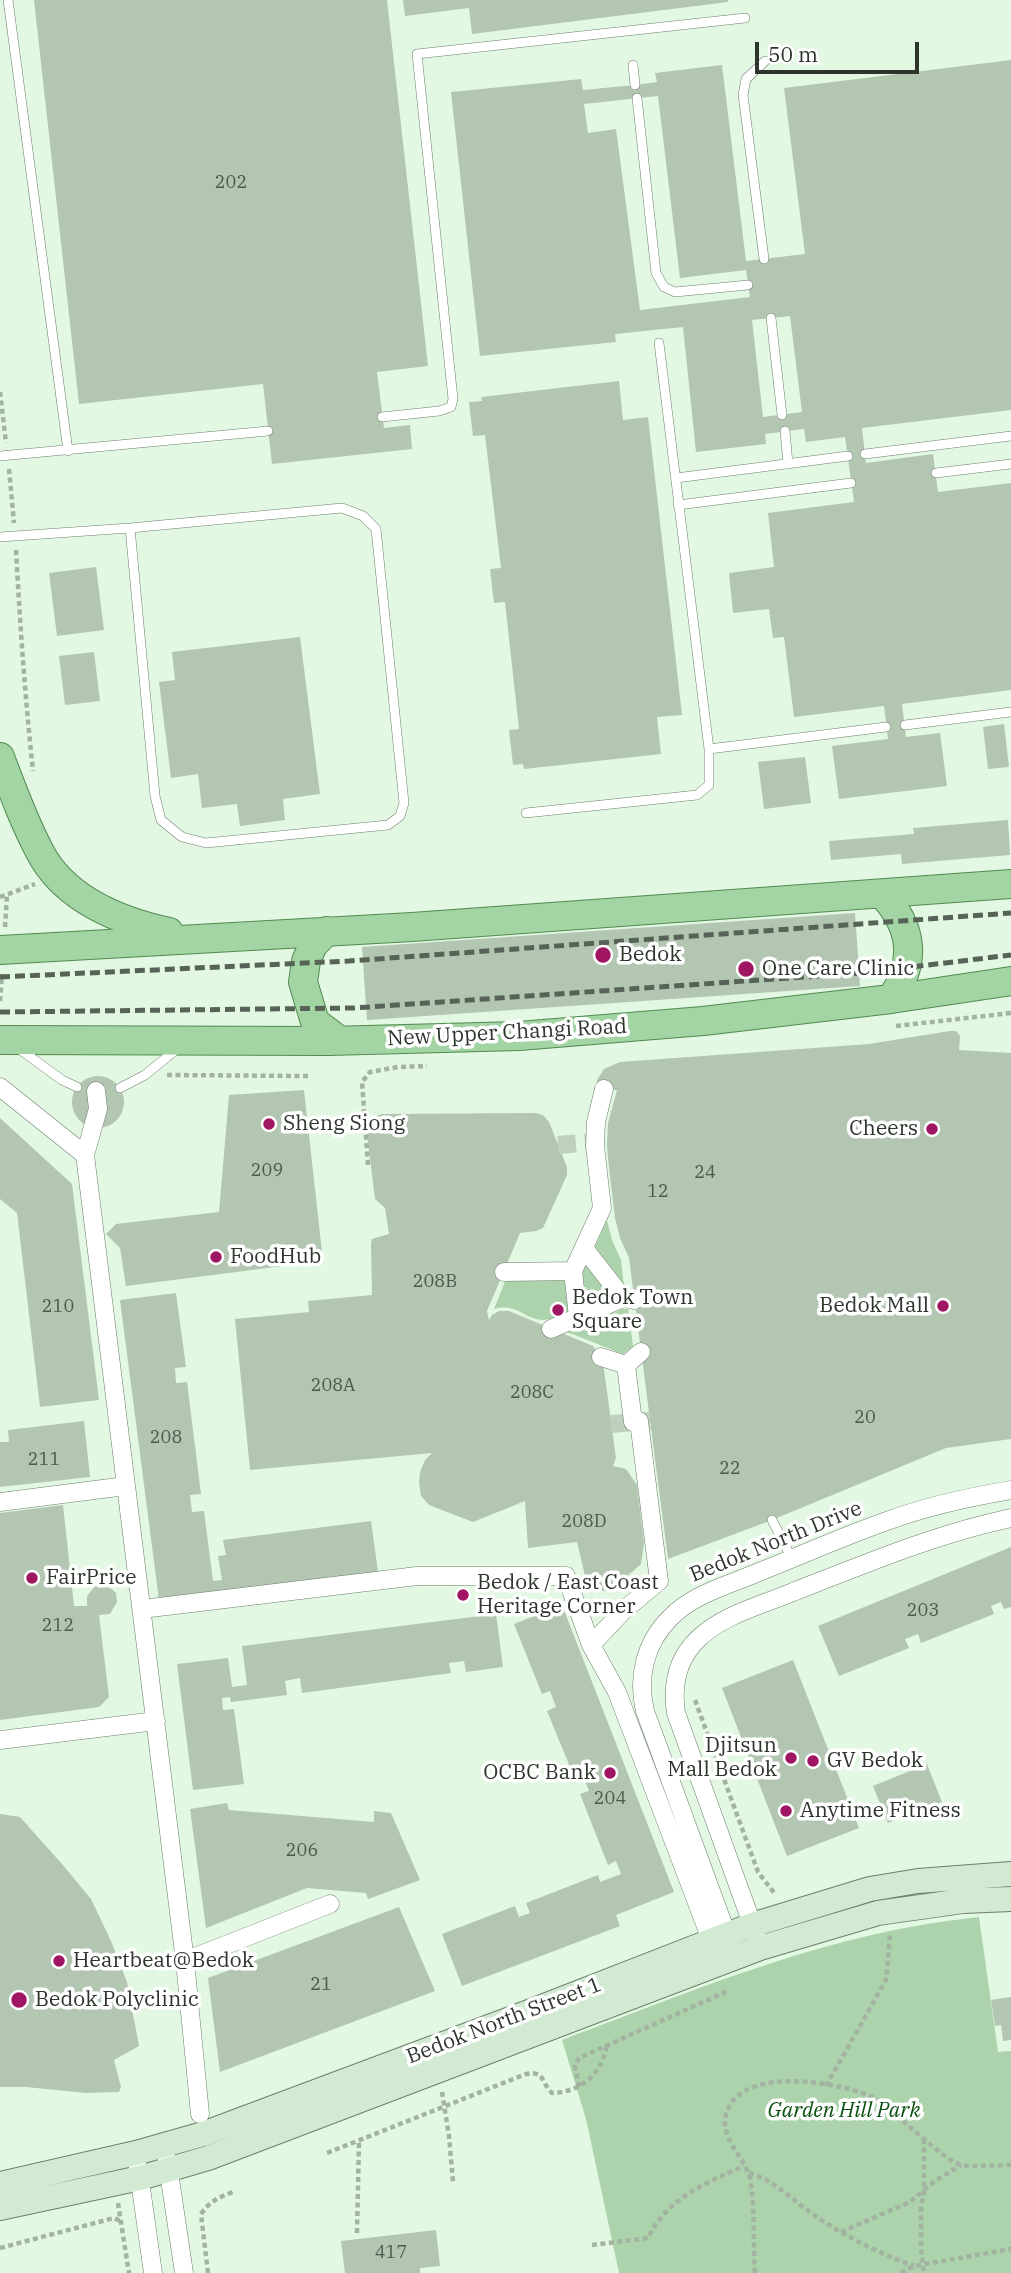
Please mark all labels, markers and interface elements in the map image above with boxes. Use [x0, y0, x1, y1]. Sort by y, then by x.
scale bar [759, 28, 923, 72]
text: 50 m [768, 40, 818, 68]
house number: 202 [215, 172, 247, 194]
place label: Bedok [619, 942, 681, 968]
marker: Bedok [593, 945, 613, 965]
place label: One Care Clinic [762, 956, 914, 982]
marker: One Care Clinic [736, 959, 756, 979]
street label: New Upper Changi Road [386, 1014, 628, 1052]
place label: Sheng Siong [283, 1111, 405, 1137]
marker: Sheng Siong [261, 1116, 277, 1132]
place label: Cheers [849, 1116, 918, 1142]
marker: Cheers [924, 1121, 940, 1137]
house number: 209 [251, 1160, 283, 1182]
house number: 24 [694, 1162, 716, 1184]
house number: 12 [647, 1181, 669, 1203]
place label: FoodHub [230, 1244, 321, 1270]
marker: FoodHub [208, 1249, 224, 1265]
house number: 208B [413, 1271, 457, 1293]
place label: Bedok Town Square [572, 1285, 693, 1335]
place label: Bedok Mall [819, 1293, 929, 1319]
house number: 210 [42, 1296, 74, 1318]
marker: Bedok Mall [935, 1298, 951, 1314]
marker: Bedok Town Square [550, 1302, 566, 1318]
house number: 208A [311, 1375, 355, 1397]
house number: 208C [510, 1382, 554, 1404]
house number: 20 [854, 1407, 876, 1429]
house number: 208 [150, 1427, 182, 1449]
house number: 211 [28, 1449, 60, 1471]
house number: 22 [719, 1458, 741, 1480]
street label: Bedok North Drive [686, 1496, 866, 1588]
house number: 208D [561, 1511, 607, 1533]
place label: FairPrice [46, 1565, 136, 1591]
marker: FairPrice [24, 1570, 40, 1586]
place label: Bedok / East Coast Heritage Corner [477, 1570, 659, 1620]
marker: Bedok / East Coast Heritage Corner [455, 1587, 471, 1603]
house number: 203 [907, 1600, 939, 1622]
house number: 212 [42, 1615, 74, 1637]
place label: Djitsun Mall Bedok [667, 1733, 777, 1783]
place label: GV Bedok [827, 1748, 923, 1774]
marker: Djitsun Mall Bedok [783, 1750, 799, 1766]
marker: GV Bedok [805, 1753, 821, 1769]
place label: OCBC Bank [483, 1760, 596, 1786]
marker: OCBC Bank [602, 1765, 618, 1781]
house number: 204 [594, 1788, 626, 1810]
place label: Anytime Fitness [800, 1798, 961, 1824]
marker: Anytime Fitness [778, 1803, 794, 1819]
house number: 206 [286, 1840, 318, 1862]
place label: Heartbeat@Bedok [73, 1948, 254, 1974]
marker: Heartbeat@Bedok [51, 1953, 67, 1969]
street label: Bedok North Street 1 [403, 1972, 605, 2070]
house number: 21 [310, 1974, 332, 1996]
place label: Bedok Polyclinic [35, 1987, 199, 2013]
marker: Bedok Polyclinic [9, 1990, 29, 2010]
park label: Garden Hill Park [767, 2098, 921, 2124]
house number: 417 [375, 2242, 407, 2264]

